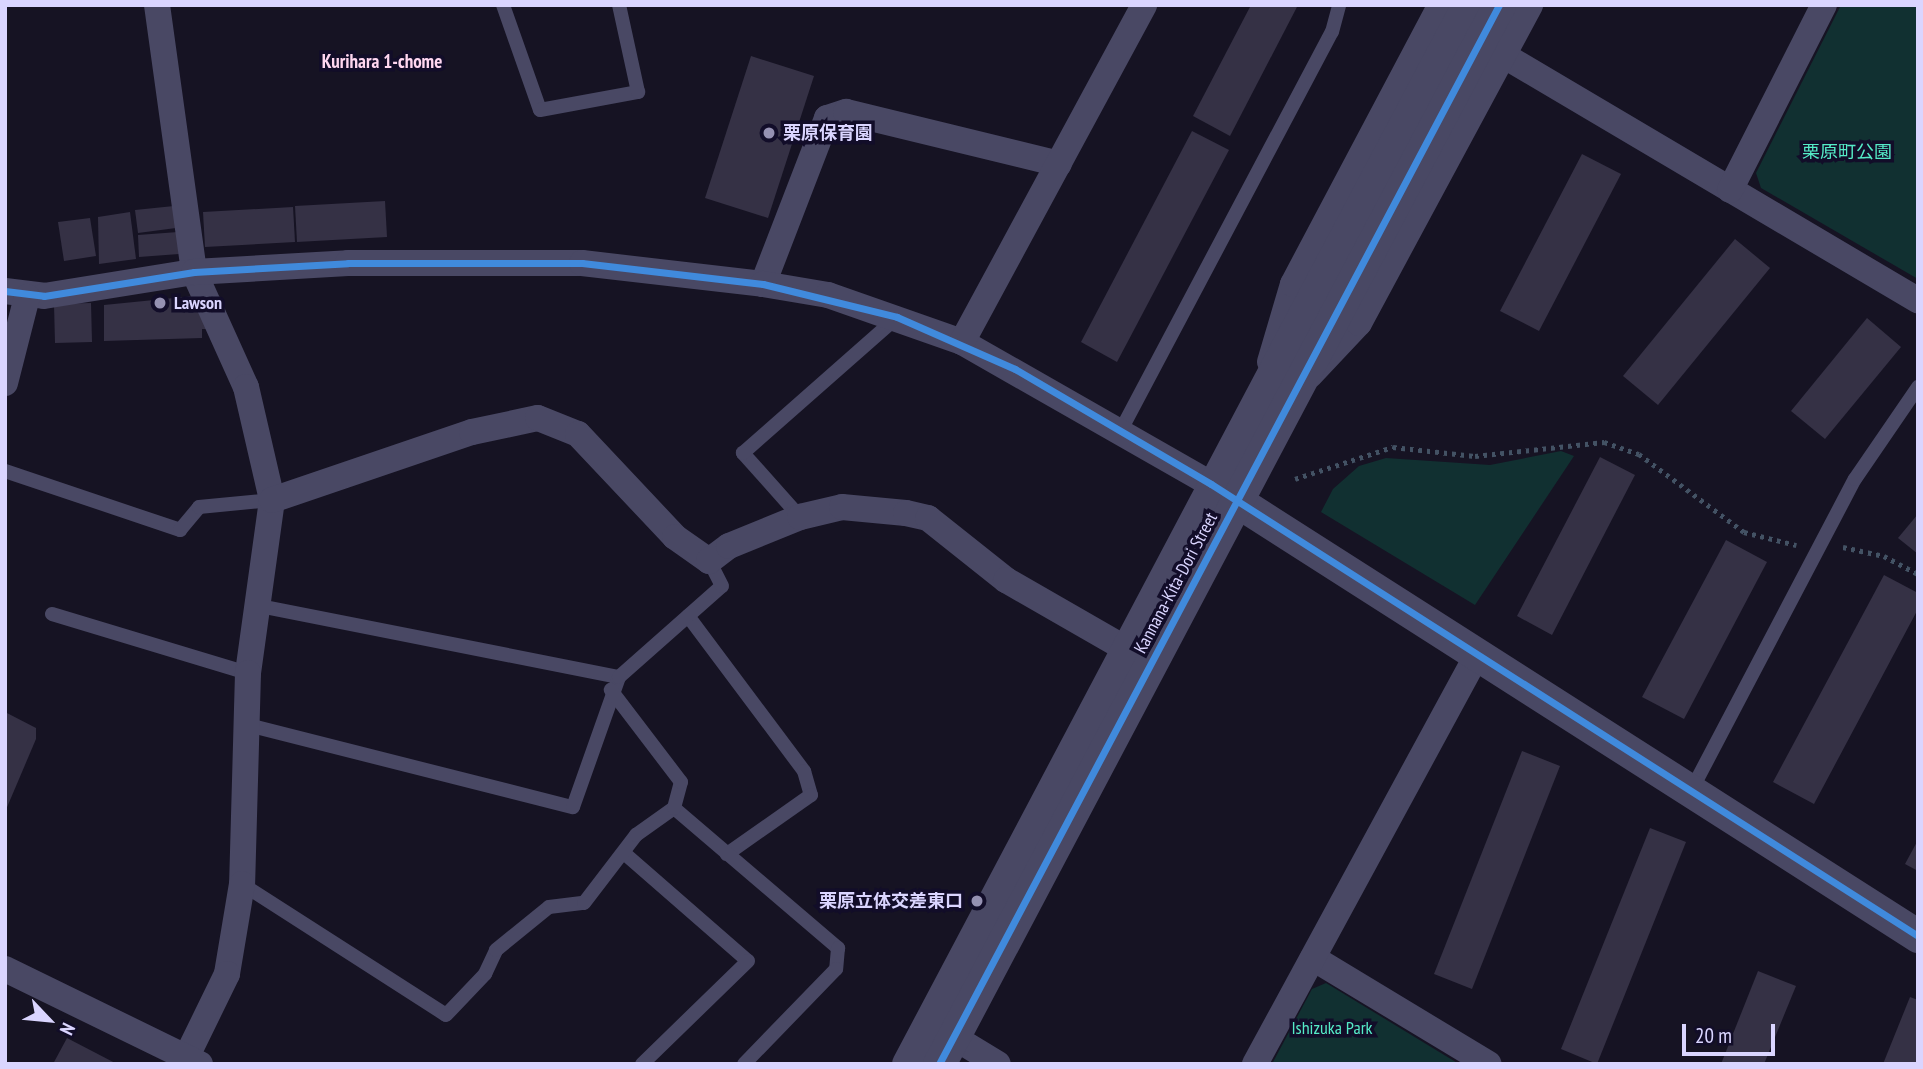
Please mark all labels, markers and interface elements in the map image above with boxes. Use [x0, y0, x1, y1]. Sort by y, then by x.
district label: Kurihara 1-chome [322, 51, 442, 73]
place label: 栗原保育園 [783, 122, 873, 144]
marker: 栗原保育園 [761, 125, 777, 141]
park label: 栗原町公園 [1802, 141, 1892, 163]
place label: Lawson [174, 292, 222, 314]
marker: Lawson [152, 295, 168, 311]
street label: Kannana-Kita-Dori Street [1130, 509, 1222, 657]
place label: 栗原立体交差東口 [819, 890, 963, 912]
marker: 栗原立体交差東口 [969, 893, 985, 909]
north arrow [14, 985, 84, 1055]
scale bar [1685, 1010, 1778, 1054]
park label: Ishizuka Park [1291, 1017, 1373, 1039]
text: N [55, 1019, 81, 1039]
text: 20 m [1695, 1022, 1732, 1049]

